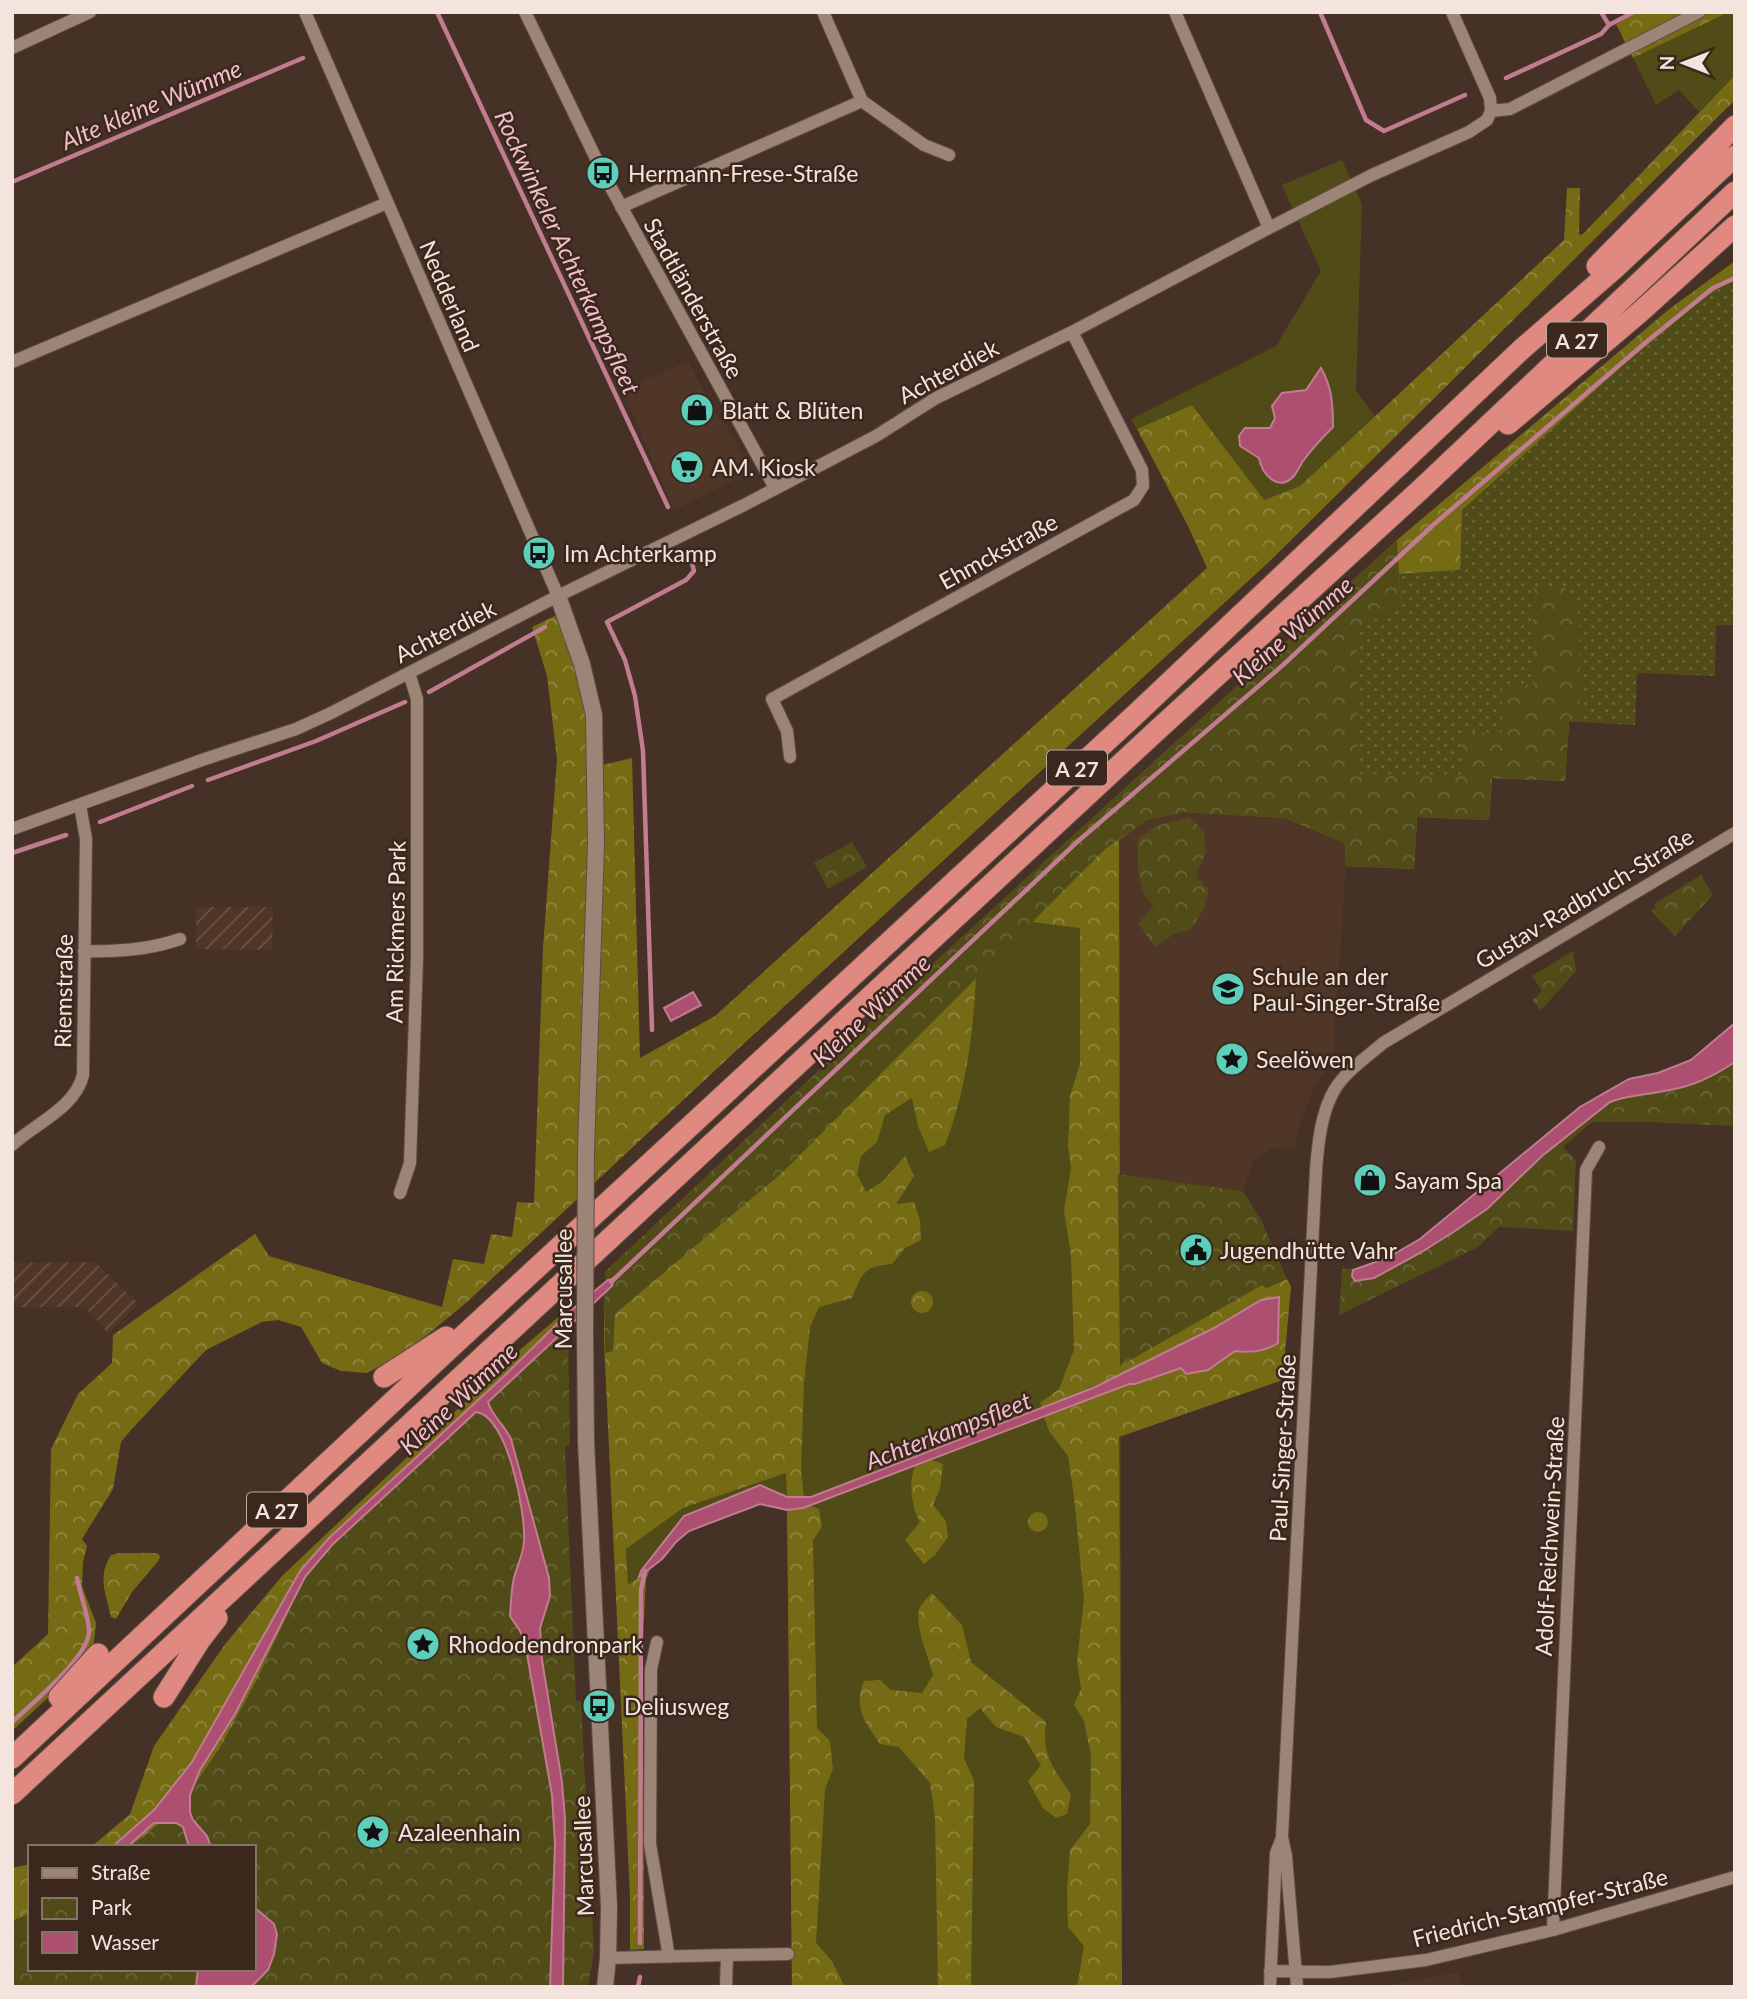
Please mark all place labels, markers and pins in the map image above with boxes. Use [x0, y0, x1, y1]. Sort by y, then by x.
bus stop icon: Hermann-Frese-Straße [584, 154, 622, 192]
place label: Hermann-Frese-Straße [628, 159, 858, 187]
shop icon: Blatt & Blüten [678, 391, 716, 429]
place label: Blatt & Blüten [722, 396, 863, 424]
supermarket icon: AM. Kiosk [668, 448, 706, 486]
place label: AM. Kiosk [712, 453, 816, 481]
bus stop icon: Im Achterkamp [520, 534, 558, 572]
place label: Im Achterkamp [564, 539, 717, 567]
place label: Schule an der Paul-Singer-Straße [1252, 962, 1440, 1016]
school or university icon: Schule an der Paul-Singer-Straße [1209, 970, 1247, 1008]
place icon: Seelöwen [1213, 1040, 1251, 1078]
place label: Seelöwen [1256, 1045, 1354, 1073]
shop icon: Sayam Spa [1351, 1161, 1389, 1199]
place label: Sayam Spa [1394, 1166, 1502, 1194]
public building icon: Jugendhütte Vahr [1177, 1231, 1215, 1269]
place label: Jugendhütte Vahr [1220, 1236, 1398, 1264]
place icon: Rhododendronpark [404, 1625, 442, 1663]
place label: Rhododendronpark [448, 1630, 643, 1658]
bus stop icon: Deliusweg [580, 1687, 618, 1725]
place label: Deliusweg [624, 1692, 729, 1720]
place icon: Azaleenhain [354, 1813, 392, 1851]
place label: Azaleenhain [398, 1818, 521, 1846]

